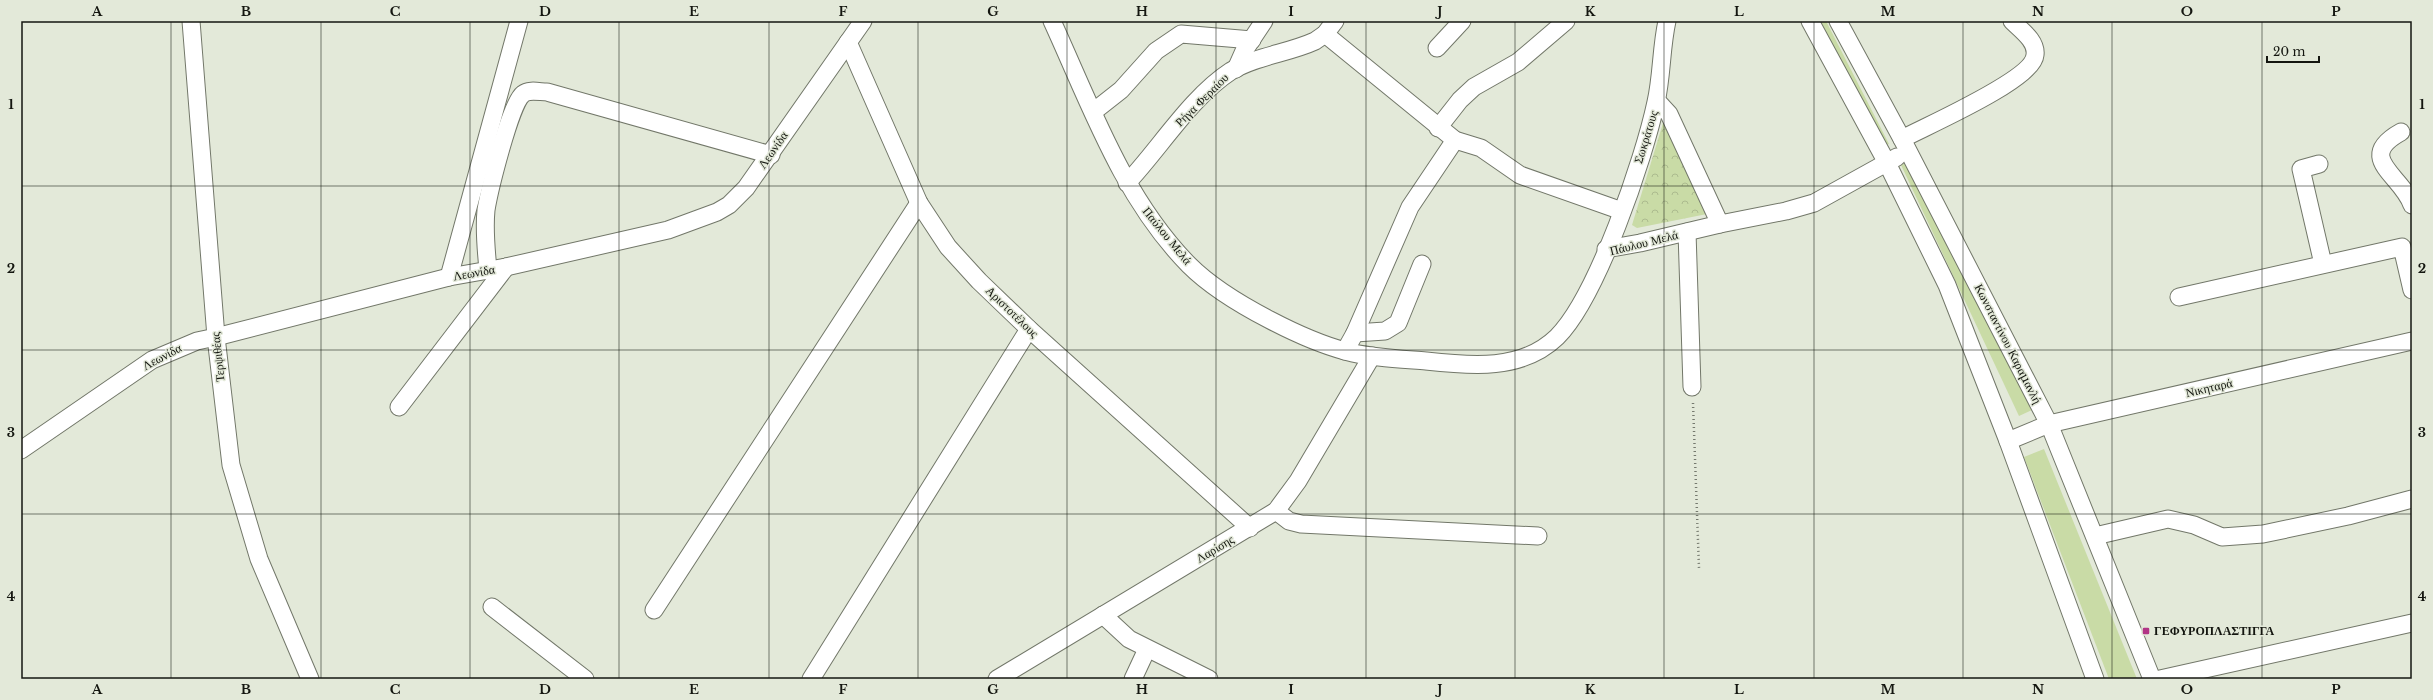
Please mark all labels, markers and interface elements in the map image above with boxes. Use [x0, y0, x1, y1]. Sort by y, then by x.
text: A [91, 3, 103, 20]
text: B [241, 3, 251, 20]
text: C [390, 3, 401, 20]
text: D [539, 3, 551, 20]
text: E [689, 3, 699, 20]
text: F [839, 3, 848, 20]
text: G [987, 3, 999, 20]
text: H [1136, 3, 1148, 20]
text: I [1288, 3, 1294, 20]
text: J [1434, 3, 1443, 20]
text: K [1585, 3, 1596, 20]
text: L [1734, 3, 1744, 20]
text: M [1881, 3, 1896, 20]
text: N [2032, 3, 2044, 20]
text: O [2181, 3, 2193, 20]
text: P [2331, 3, 2341, 20]
scale bar [2267, 38, 2319, 64]
text: 20 m [2273, 44, 2305, 59]
street label: Ρήγα Φεραίου [1172, 70, 1231, 129]
text: 1 [8, 96, 14, 113]
text: 1 [2419, 96, 2425, 113]
street label: Σωκράτους [1630, 108, 1661, 165]
street label: Λεωνίδα [754, 128, 791, 171]
street label: Παύλου Μελά [1140, 204, 1196, 268]
street label: Πάυλου Μελά [1608, 227, 1680, 258]
text: 2 [7, 260, 15, 277]
text: 2 [2418, 260, 2426, 277]
street label: Λεωνίδα [452, 261, 497, 284]
street label: Κωνσταντίνου Καραμανλή [1972, 281, 2045, 406]
street label: Αριστοτέλους [983, 283, 1042, 341]
street label: Τερψιθέας [207, 331, 228, 383]
street label: Λεωνίδα [140, 340, 185, 373]
street label: Νικηταρά [2184, 375, 2234, 400]
text: 3 [7, 424, 15, 441]
text: 3 [2418, 424, 2426, 441]
street label: Λαρίσης [1193, 531, 1237, 566]
text: 4 [7, 588, 16, 605]
text: 4 [2418, 588, 2427, 605]
place label: ΓΕΦΥΡΟΠΛΑΣΤΙΓΓΑ [2154, 623, 2275, 638]
marker: ΓΕΦΥΡΟΠΛΑΣΤΙΓΓΑ [2141, 626, 2151, 636]
text: A [91, 681, 103, 698]
text: B [241, 681, 251, 698]
text: C [390, 681, 401, 698]
text: D [539, 681, 551, 698]
text: E [689, 681, 699, 698]
text: F [839, 681, 848, 698]
text: G [987, 681, 999, 698]
text: H [1136, 681, 1148, 698]
text: I [1288, 681, 1294, 698]
text: J [1434, 681, 1443, 698]
text: K [1585, 681, 1596, 698]
text: L [1734, 681, 1744, 698]
text: M [1881, 681, 1896, 698]
text: N [2032, 681, 2044, 698]
text: O [2181, 681, 2193, 698]
text: P [2331, 681, 2341, 698]

